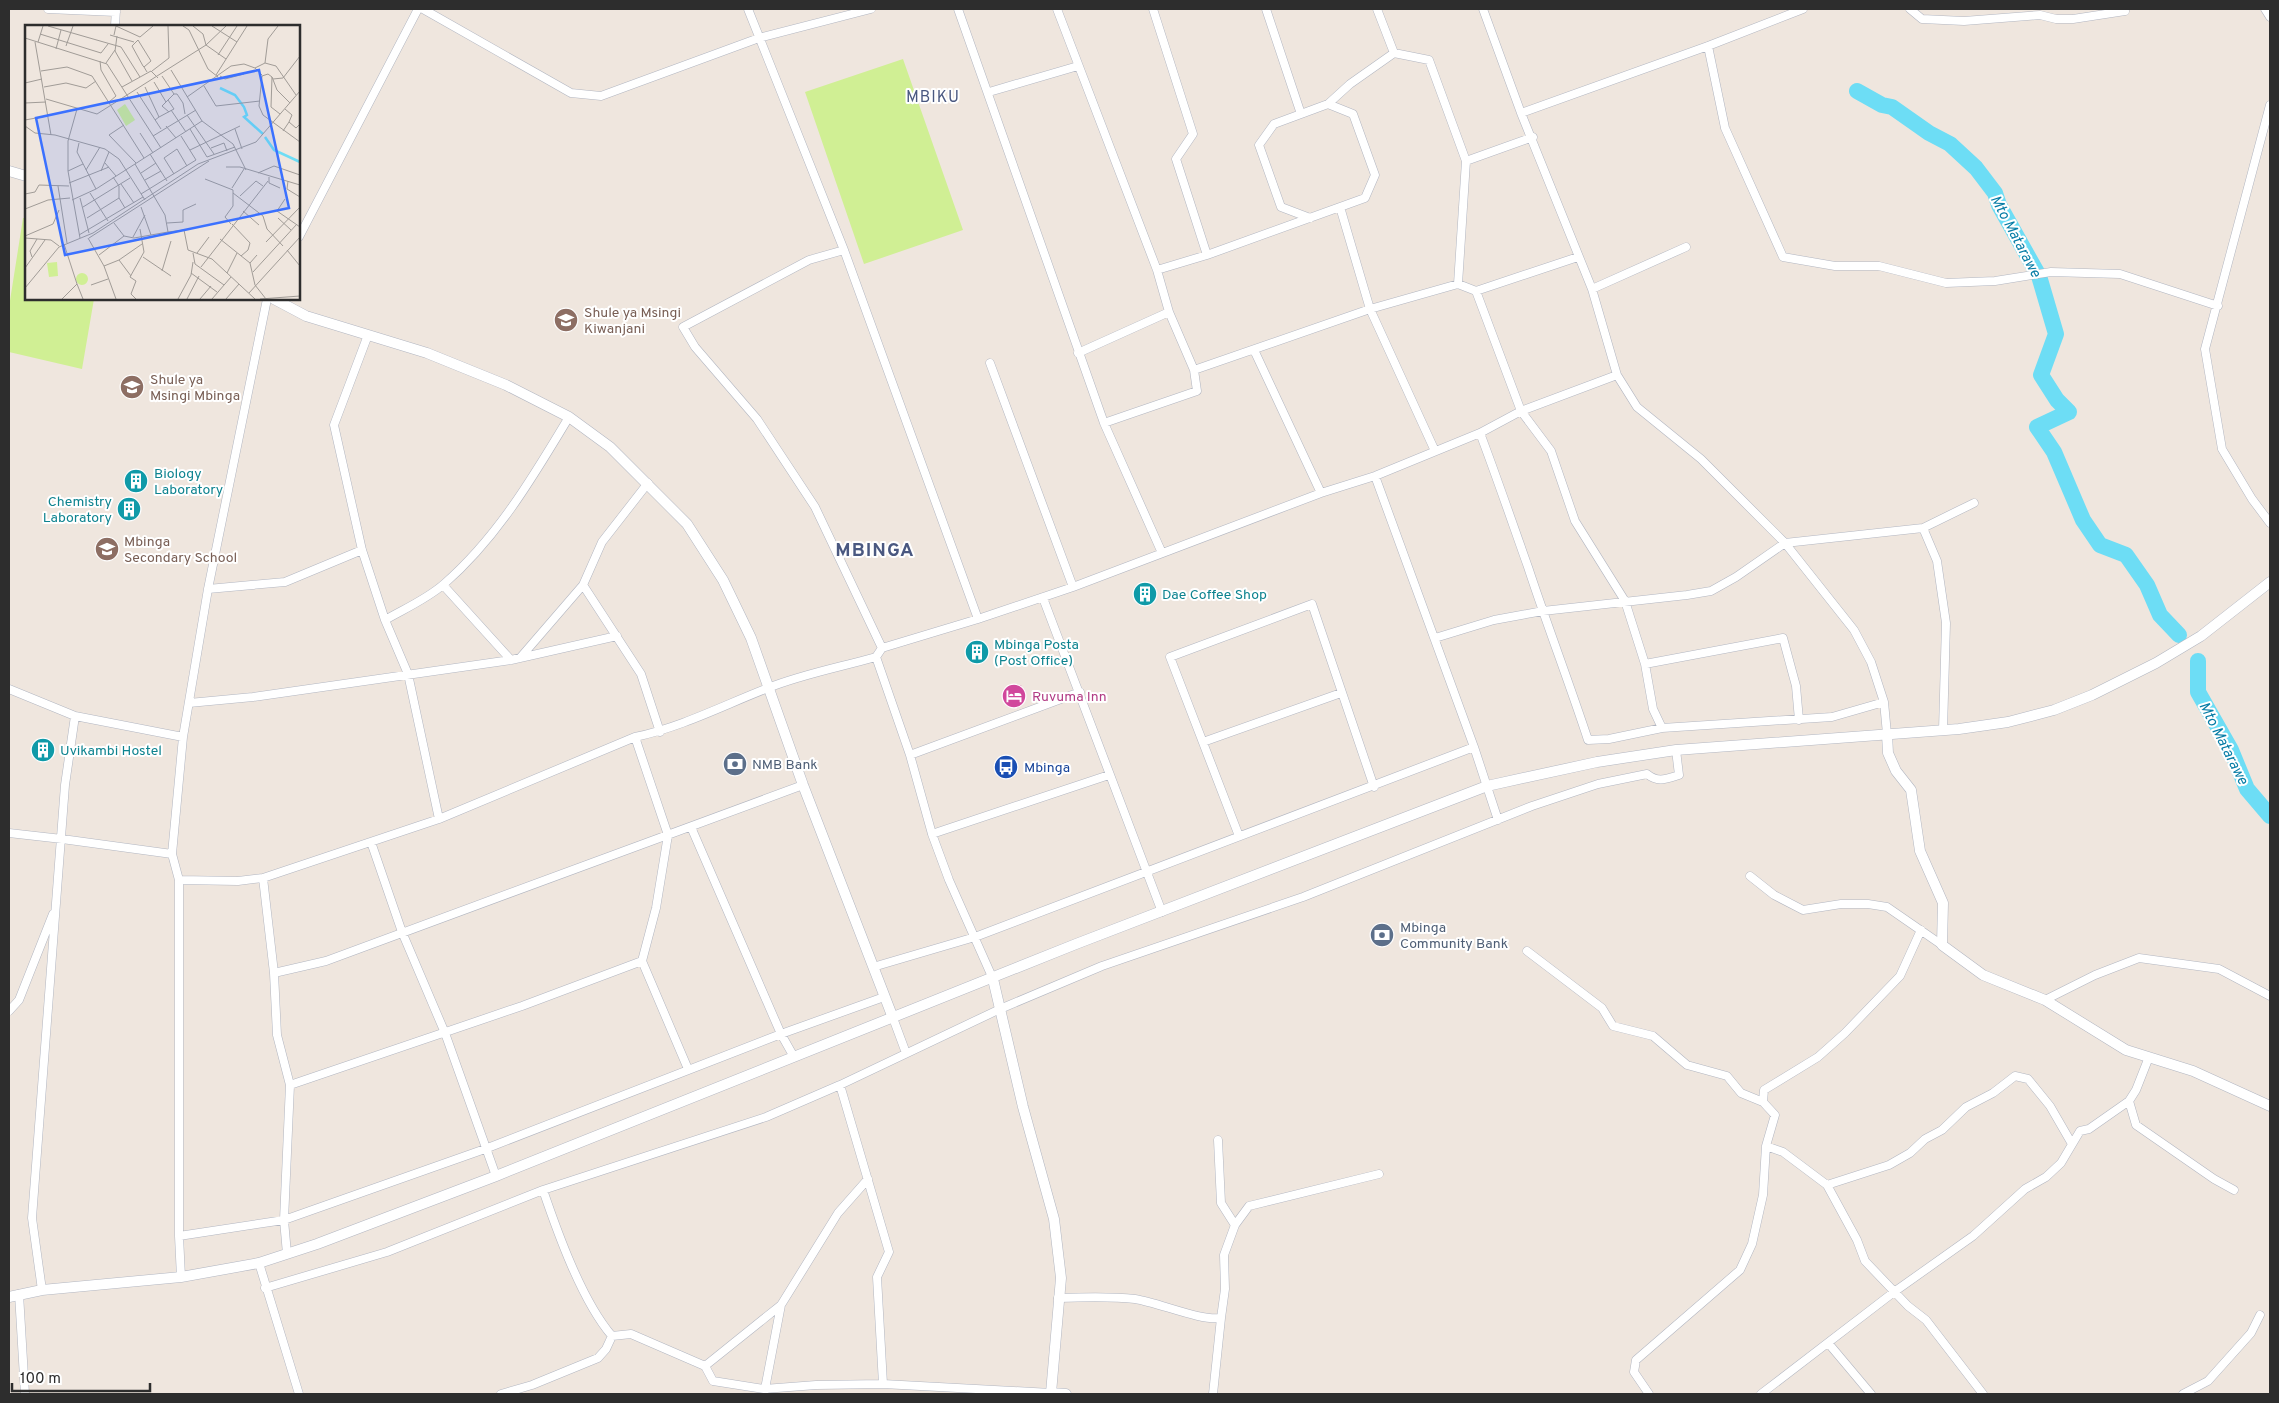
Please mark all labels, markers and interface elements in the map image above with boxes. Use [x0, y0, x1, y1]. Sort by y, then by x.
inset map [25, 25, 300, 300]
district label: MBIKU [906, 88, 960, 108]
water label: Mto Matarawe [1985, 192, 2044, 281]
place label: Shule ya Msingi Kiwanjani [584, 305, 681, 338]
school or university icon: Shule ya Msingi Kiwanjani [553, 307, 579, 333]
place label: Shule ya Msingi Mbinga [150, 372, 240, 405]
school or university icon: Shule ya Msingi Mbinga [119, 374, 145, 400]
place label: Biology Laboratory [154, 466, 223, 499]
building icon: Biology Laboratory [123, 468, 149, 494]
place label: Chemistry Laboratory [43, 494, 112, 527]
building icon: Chemistry Laboratory [116, 496, 142, 522]
place label: Mbinga Secondary School [124, 534, 237, 567]
school or university icon: Mbinga Secondary School [94, 536, 120, 562]
district label: MBINGA [835, 539, 915, 563]
building icon: Dae Coffee Shop [1132, 581, 1158, 607]
place label: Dae Coffee Shop [1162, 587, 1267, 604]
place label: Mbinga Posta (Post Office) [994, 637, 1079, 670]
building icon: Mbinga Posta (Post Office) [964, 639, 990, 665]
hotel icon: Ruvuma Inn [1001, 683, 1027, 709]
place label: Ruvuma Inn [1032, 689, 1107, 706]
water label: Mto Matarawe [2194, 699, 2252, 789]
building icon: Uvikambi Hostel [30, 737, 56, 763]
place label: Uvikambi Hostel [60, 743, 162, 760]
bank icon: NMB Bank [722, 751, 748, 777]
bus stop icon: Mbinga [993, 754, 1019, 780]
place label: NMB Bank [752, 757, 818, 774]
place label: Mbinga [1024, 760, 1070, 777]
place label: Mbinga Community Bank [1400, 920, 1508, 953]
bank icon: Mbinga Community Bank [1369, 922, 1395, 948]
scale bar [12, 1360, 150, 1392]
text: 100 m [20, 1370, 61, 1389]

